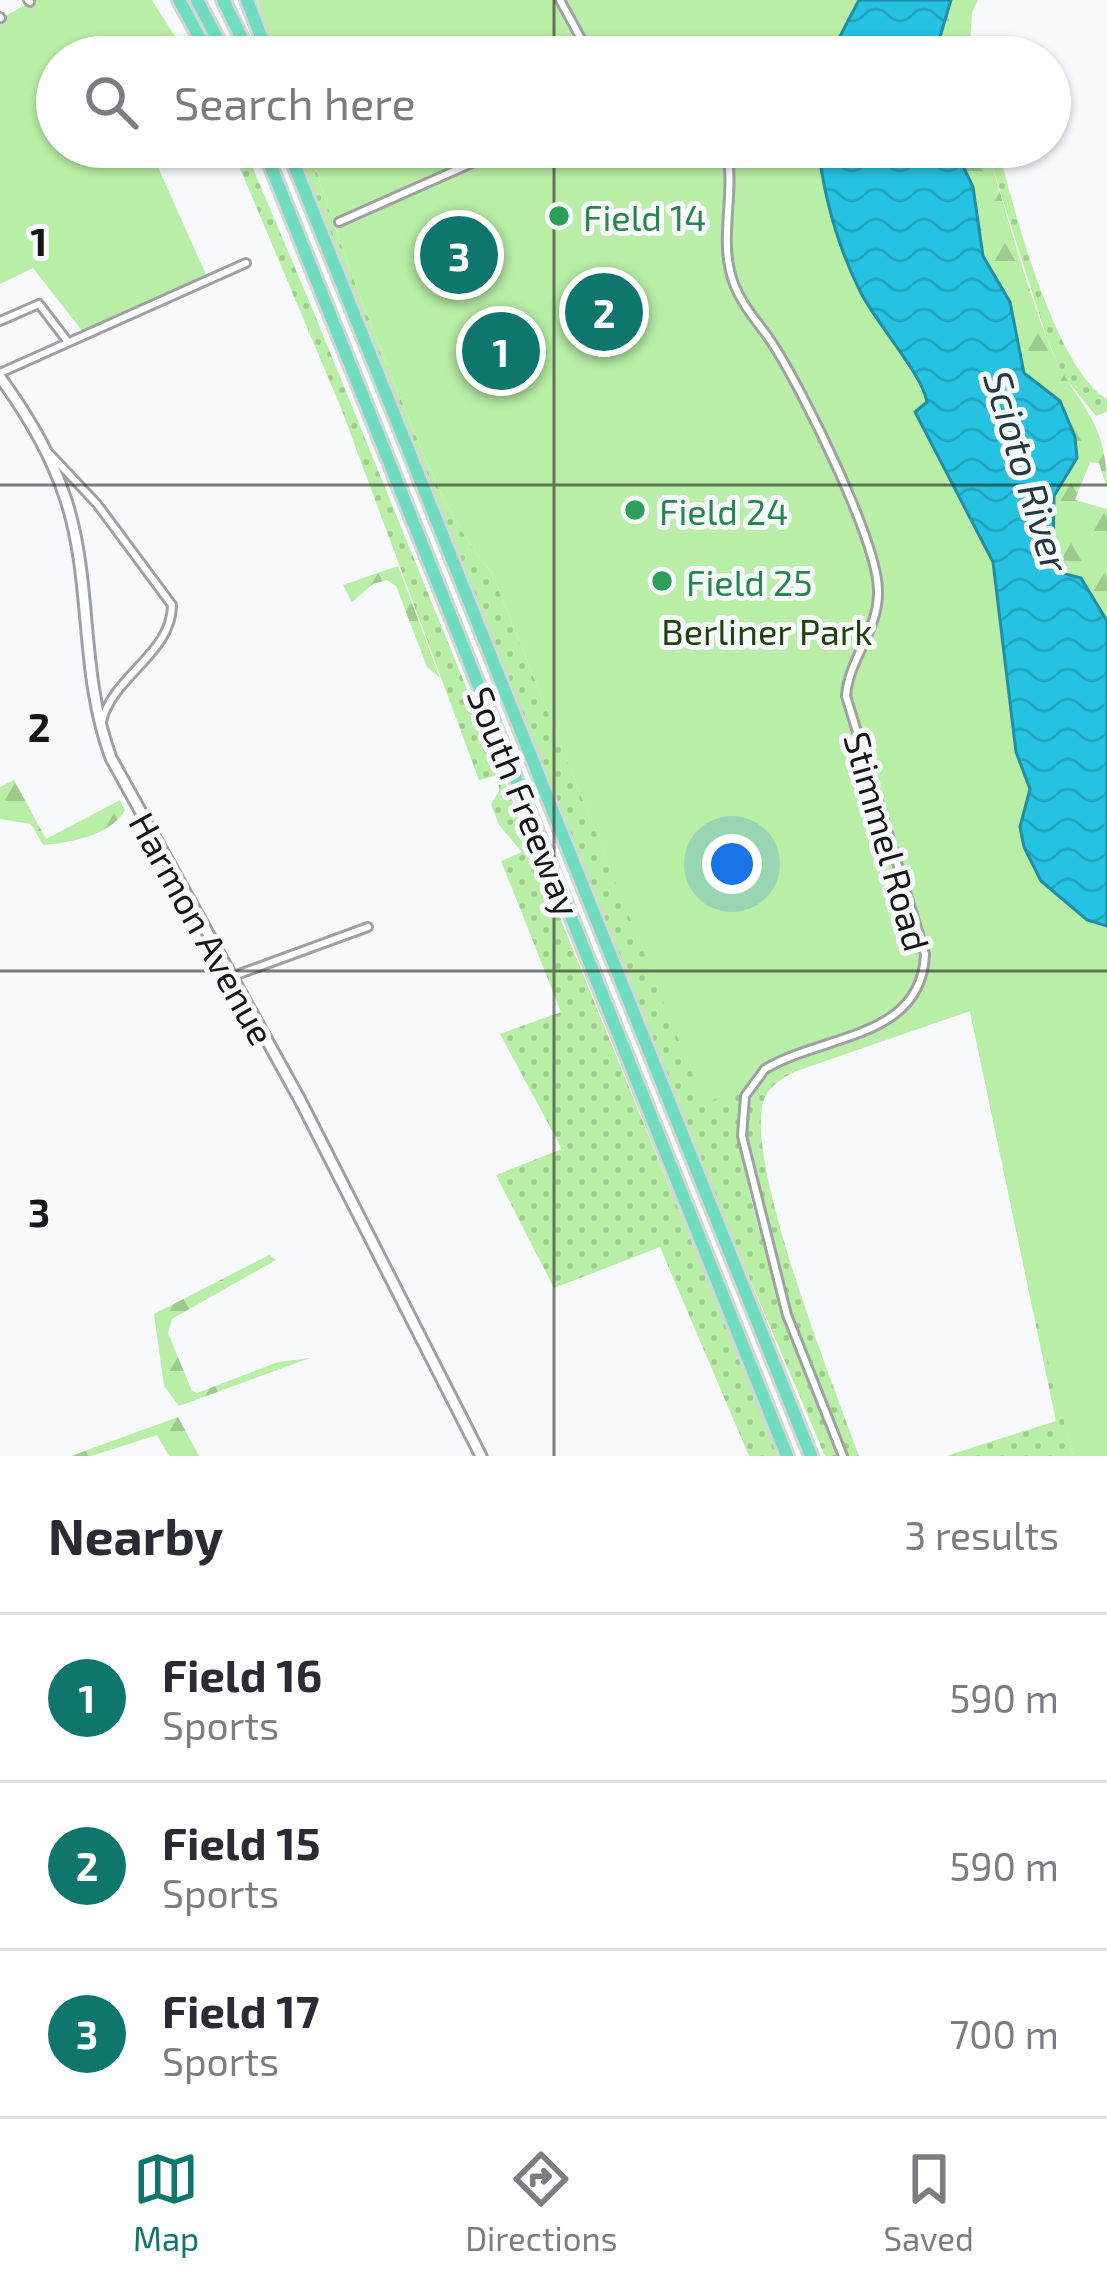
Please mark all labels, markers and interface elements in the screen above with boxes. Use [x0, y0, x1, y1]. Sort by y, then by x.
search box [36, 36, 1071, 168]
icon: search [78, 69, 144, 135]
text: Search here [174, 75, 416, 129]
place label: Field 14 [583, 195, 706, 238]
marker: Field 14 [546, 203, 572, 229]
pin: 3 [420, 210, 498, 300]
text: 1 [31, 217, 47, 264]
pin: 2 [565, 267, 643, 357]
pin: 1 [462, 306, 540, 396]
water label: Scioto River [975, 364, 1081, 579]
place label: Field 24 [659, 489, 788, 532]
marker: Field 24 [622, 497, 648, 523]
place label: Field 25 [686, 560, 813, 603]
marker: Field 25 [649, 568, 675, 594]
park label: Berliner Park [661, 609, 873, 652]
street label: South Freeway [459, 680, 591, 922]
text: 2 [28, 703, 50, 750]
street label: Stimmel Road [836, 727, 940, 955]
street label: Harmon Avenue [121, 804, 285, 1052]
your location [702, 834, 762, 894]
text: 3 [28, 1188, 50, 1235]
text: Nearby [48, 1504, 223, 1565]
text: 3 results [905, 1511, 1059, 1558]
text: Field 16 [162, 1647, 322, 1701]
text: 1 [79, 1674, 95, 1721]
text: 590 m [949, 1674, 1059, 1721]
text: Sports [162, 1701, 279, 1748]
text: Field 15 [162, 1815, 321, 1869]
text: 2 [76, 1842, 98, 1889]
text: 590 m [949, 1842, 1059, 1889]
text: Sports [162, 1869, 279, 1916]
text: Field 17 [162, 1983, 319, 2037]
text: 3 [76, 2010, 98, 2057]
text: 700 m [949, 2010, 1059, 2057]
text: Sports [162, 2037, 279, 2084]
tab: Map [133, 2146, 199, 2258]
tab: Directions [465, 2146, 617, 2258]
tab: Saved [883, 2146, 974, 2258]

